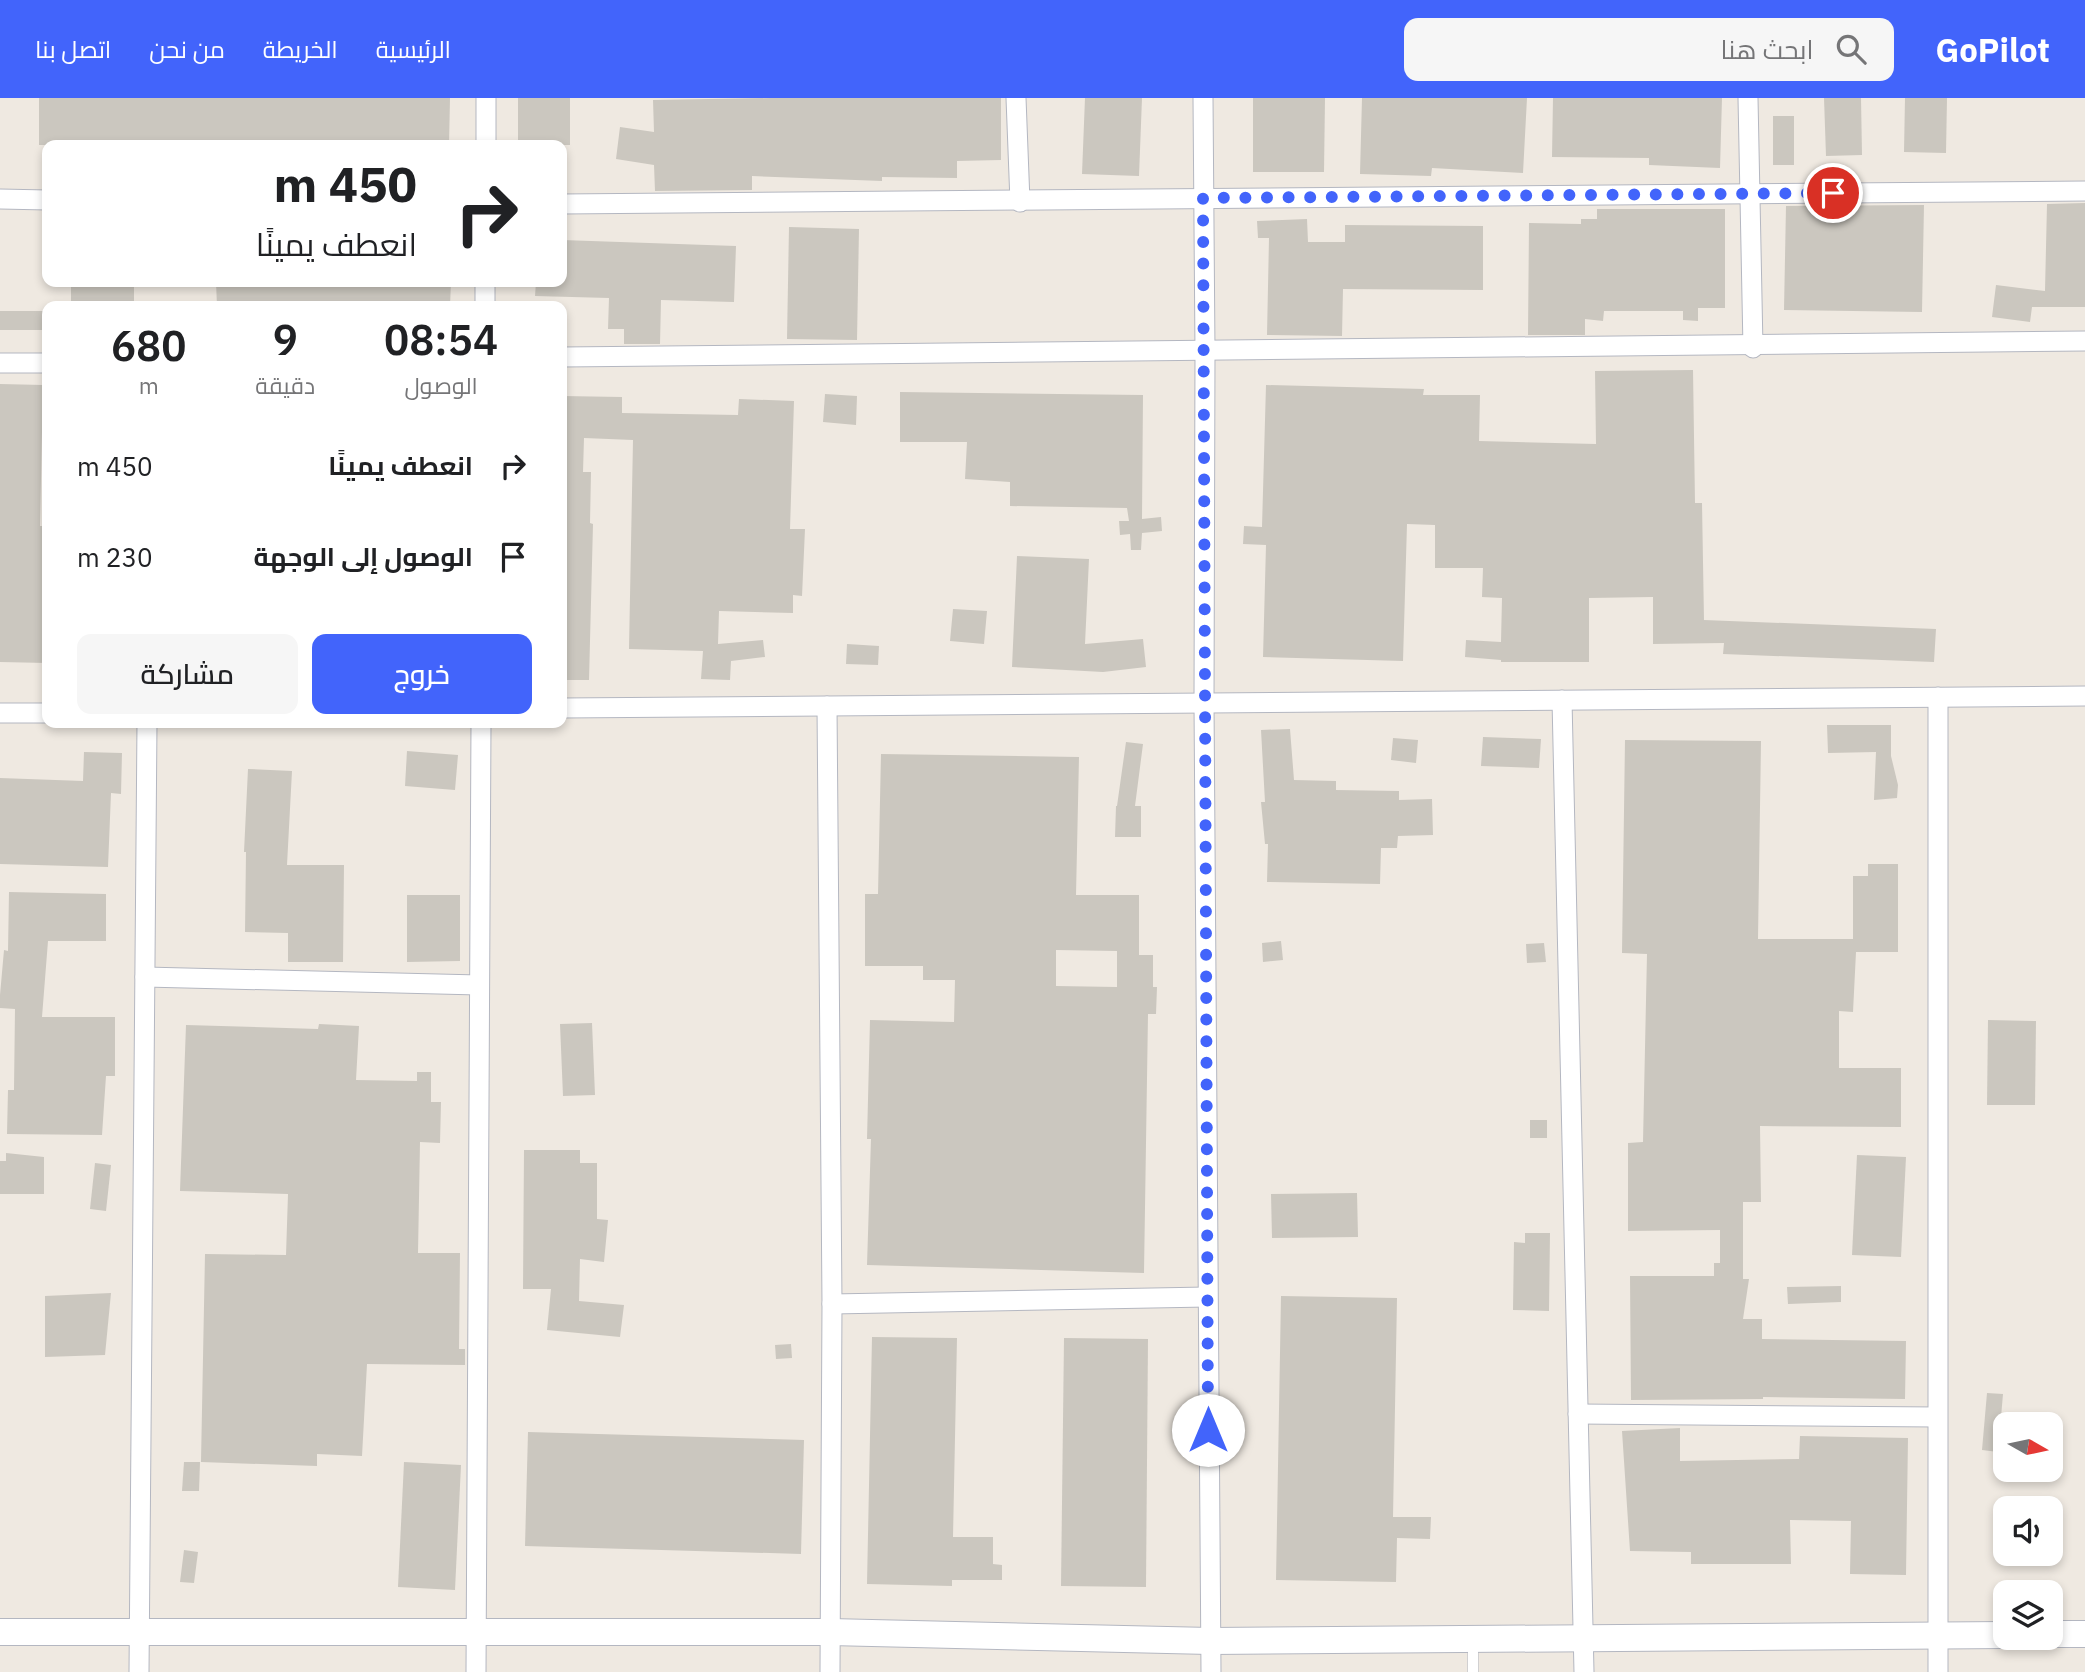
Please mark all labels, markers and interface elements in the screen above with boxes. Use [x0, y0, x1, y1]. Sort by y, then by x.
search box [1404, 18, 1894, 81]
text: GoPilot [1936, 28, 2050, 71]
icon: search [1832, 30, 1870, 68]
text: ابحث هنا [1721, 32, 1814, 66]
text: اتصل بنا [35, 33, 111, 65]
text: من نحن [149, 33, 225, 65]
text: الخريطة [263, 33, 338, 65]
text: الرئيسية [376, 33, 451, 65]
text: 450 m [273, 152, 417, 215]
pin [1803, 163, 1863, 223]
icon: right [441, 168, 532, 259]
icon: arrive [1814, 174, 1852, 212]
text: انعطف يمينًا [256, 223, 417, 265]
text: 9 [273, 312, 298, 367]
text: 08:54 [384, 312, 498, 367]
text: 680 [111, 318, 186, 373]
text: m [139, 370, 159, 400]
text: دقيقة [255, 370, 315, 400]
text: الوصول [404, 370, 478, 400]
icon: right [494, 447, 532, 485]
text: انعطف يمينًا [328, 448, 473, 482]
text: 450 m [77, 449, 153, 483]
icon: arrive [494, 538, 532, 576]
text: الوصول إلى الوجهة [254, 539, 473, 573]
text: 230 m [77, 540, 153, 574]
button: مشاركة [77, 634, 298, 714]
button: خروج [312, 634, 532, 714]
position arrow [1171, 1393, 1245, 1467]
north arrow [1993, 1412, 2063, 1482]
map controls [1993, 1412, 2063, 1650]
button: sound [1993, 1496, 2063, 1566]
button: layers [1993, 1580, 2063, 1650]

